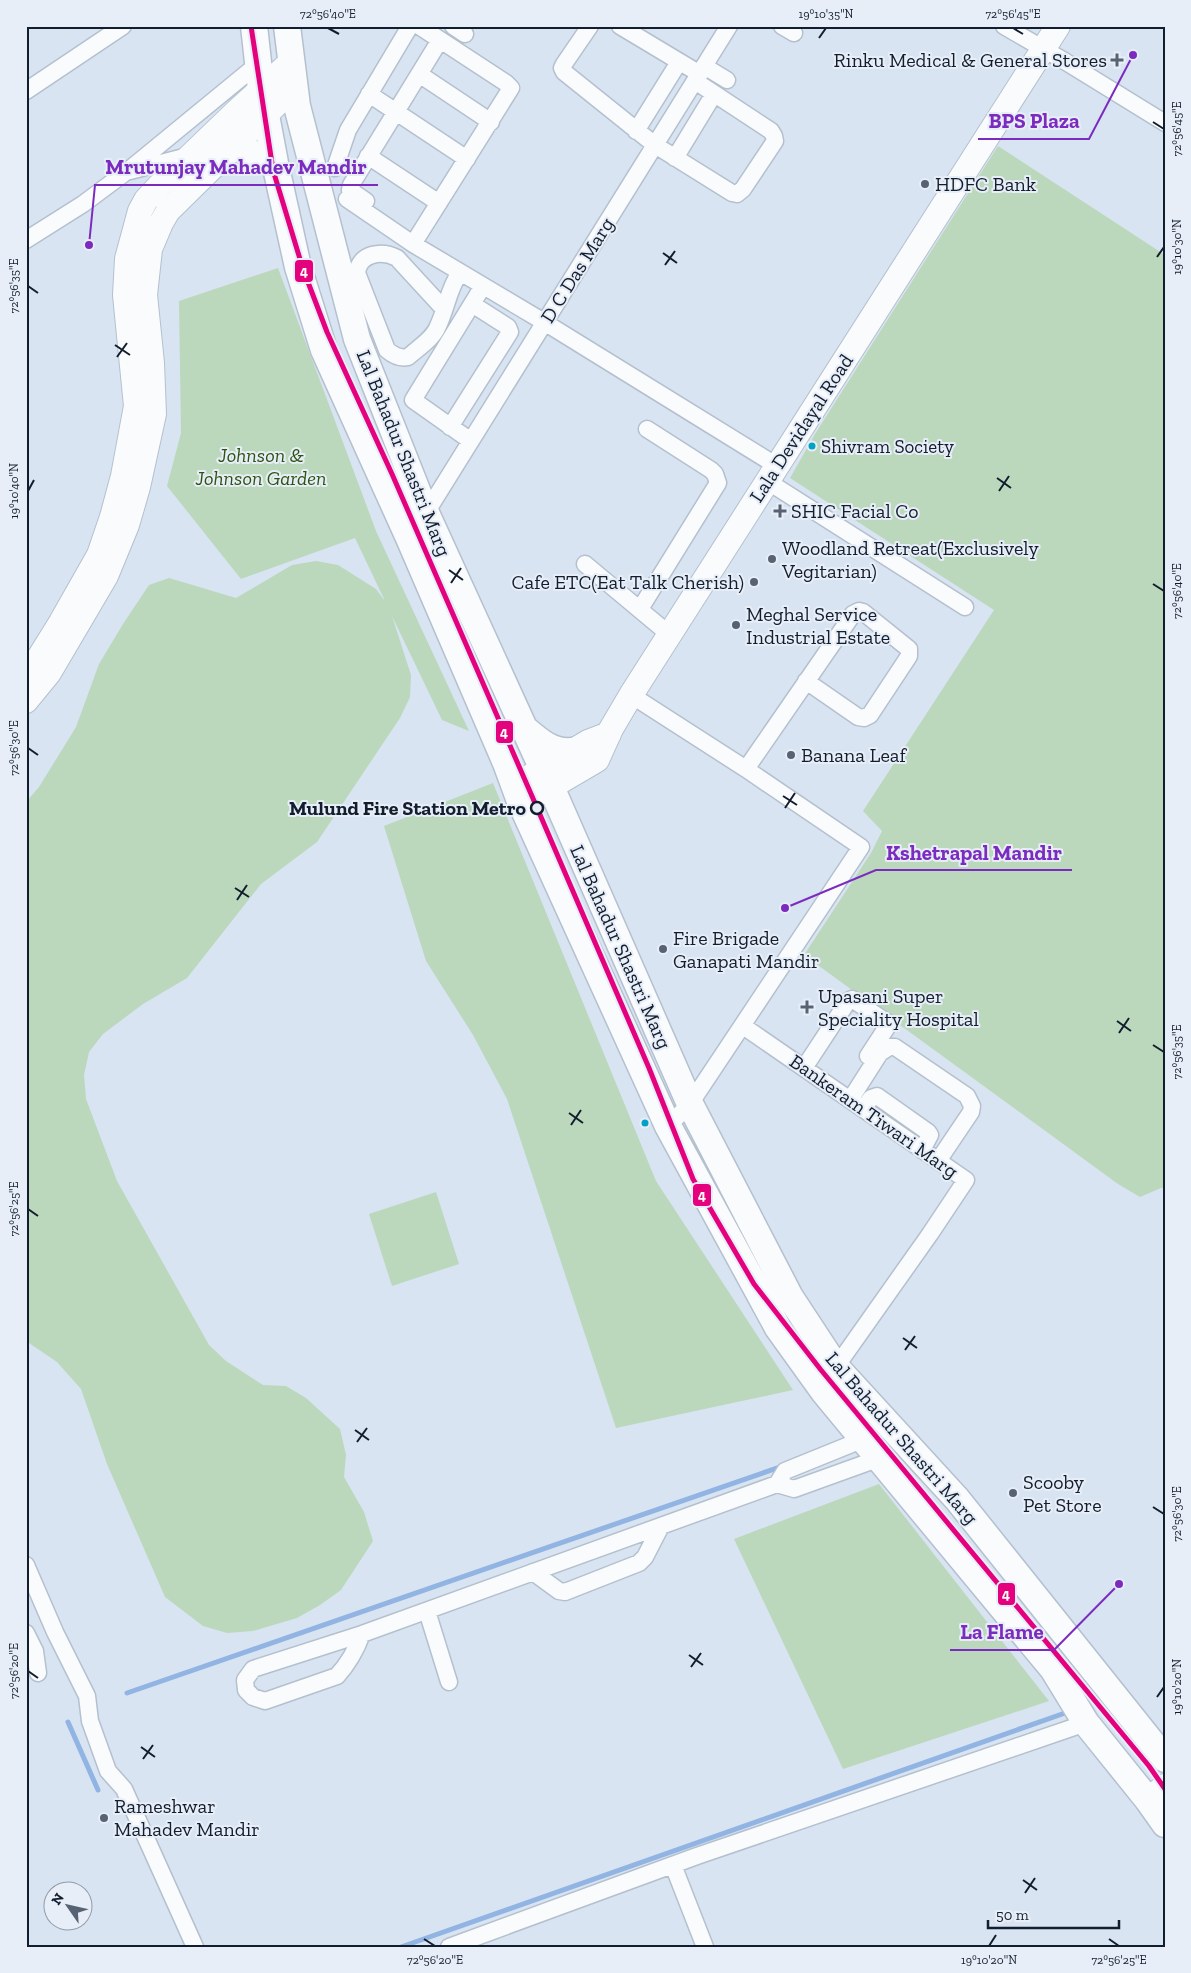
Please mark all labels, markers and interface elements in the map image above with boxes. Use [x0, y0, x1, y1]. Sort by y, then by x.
text: 72°56'40"E [300, 7, 356, 21]
text: 19°10'35"N [799, 7, 854, 21]
text: 72°56'45"E [985, 7, 1041, 21]
place label: Rinku Medical & General Stores [833, 48, 1107, 72]
marker: Rinku Medical & General Stores [1111, 54, 1123, 66]
text: 72°56'45"E [1170, 101, 1184, 157]
callout: BPS Plaza [978, 103, 1089, 139]
text: BPS Plaza [988, 108, 1080, 133]
callout: Mrutunjay Mahadev Mandir [95, 149, 378, 185]
text: Mrutunjay Mahadev Mandir [105, 154, 367, 179]
place label: HDFC Bank [935, 172, 1037, 196]
marker: HDFC Bank [919, 178, 931, 190]
street label: D C Das Marg [535, 213, 619, 327]
text: 19°10'30"N [1170, 219, 1184, 275]
text: 72°56'35"E [7, 259, 21, 313]
line badge: 4 [294, 259, 314, 283]
text: 4 [300, 263, 308, 280]
street label: Lal Bahadur Shastri Marg [352, 346, 456, 560]
street label: Lala Devidayal Road [744, 349, 858, 507]
place label: Shivram Society [821, 435, 954, 458]
marker: Shivram Society [807, 441, 817, 451]
park label: Johnson & Johnson Garden [195, 443, 326, 490]
text: 19°10'40"N [7, 463, 21, 519]
place label: SHIC Facial Co [791, 499, 919, 523]
marker: SHIC Facial Co [773, 504, 787, 518]
place label: Woodland Retreat(Exclusively Vegitarian) [781, 536, 1039, 583]
marker: Woodland Retreat(Exclusively Vegitarian) [766, 553, 778, 565]
text: 72°56'40"E [1170, 563, 1184, 619]
place label: Cafe ETC(Eat Talk Cherish) [512, 570, 744, 594]
marker: Cafe ETC(Eat Talk Cherish) [748, 576, 760, 588]
place label: Meghal Service Industrial Estate [746, 602, 890, 649]
marker: Meghal Service Industrial Estate [730, 619, 742, 631]
text: 72°56'30"E [7, 720, 21, 776]
line badge: 4 [495, 720, 514, 744]
text: 4 [500, 724, 508, 741]
place label: Banana Leaf [801, 743, 907, 767]
marker: Banana Leaf [785, 749, 797, 761]
place label: Mulund Fire Station Metro [289, 796, 527, 820]
marker: Mulund Fire Station Metro [530, 801, 544, 815]
callout: Kshetrapal Mandir [876, 834, 1072, 870]
text: Kshetrapal Mandir [886, 840, 1062, 865]
street label: Lal Bahadur Shastri Marg [565, 841, 677, 1053]
place label: Fire Brigade Ganapati Mandir [673, 926, 819, 973]
marker: Fire Brigade Ganapati Mandir [657, 943, 669, 955]
place label: Upasani Super Speciality Hospital [818, 984, 979, 1031]
marker: Upasani Super Speciality Hospital [800, 1000, 814, 1014]
text: 72°56'35"E [1170, 1025, 1184, 1079]
street label: Bankeram Tiwari Marg [785, 1049, 963, 1183]
unlabelled marker [640, 1118, 650, 1128]
text: 72°56'25"E [7, 1181, 21, 1237]
line badge: 4 [692, 1183, 712, 1207]
text: 4 [698, 1187, 706, 1204]
street label: Lal Bahadur Shastri Marg [821, 1347, 983, 1529]
place label: Scooby Pet Store [1023, 1470, 1102, 1517]
text: 72°56'30"E [1170, 1486, 1184, 1542]
marker: Scooby Pet Store [1007, 1487, 1019, 1499]
line badge: 4 [997, 1582, 1016, 1606]
text: 4 [1002, 1586, 1010, 1603]
callout: La Flame [950, 1614, 1054, 1650]
text: La Flame [960, 1619, 1044, 1644]
text: 72°56'20"E [7, 1643, 21, 1699]
text: 19°10'20"N [1170, 1659, 1184, 1715]
place label: Rameshwar Mahadev Mandir [114, 1794, 260, 1841]
marker: Rameshwar Mahadev Mandir [98, 1812, 110, 1824]
north arrow [42, 1880, 92, 1930]
text: N [48, 1890, 68, 1908]
scale bar [988, 1898, 1120, 1930]
text: 50 m [996, 1906, 1029, 1924]
text: 72°56'20"E [407, 1953, 463, 1967]
text: 19°10'20"N [961, 1953, 1017, 1967]
text: 72°56'25"E [1091, 1953, 1147, 1967]

